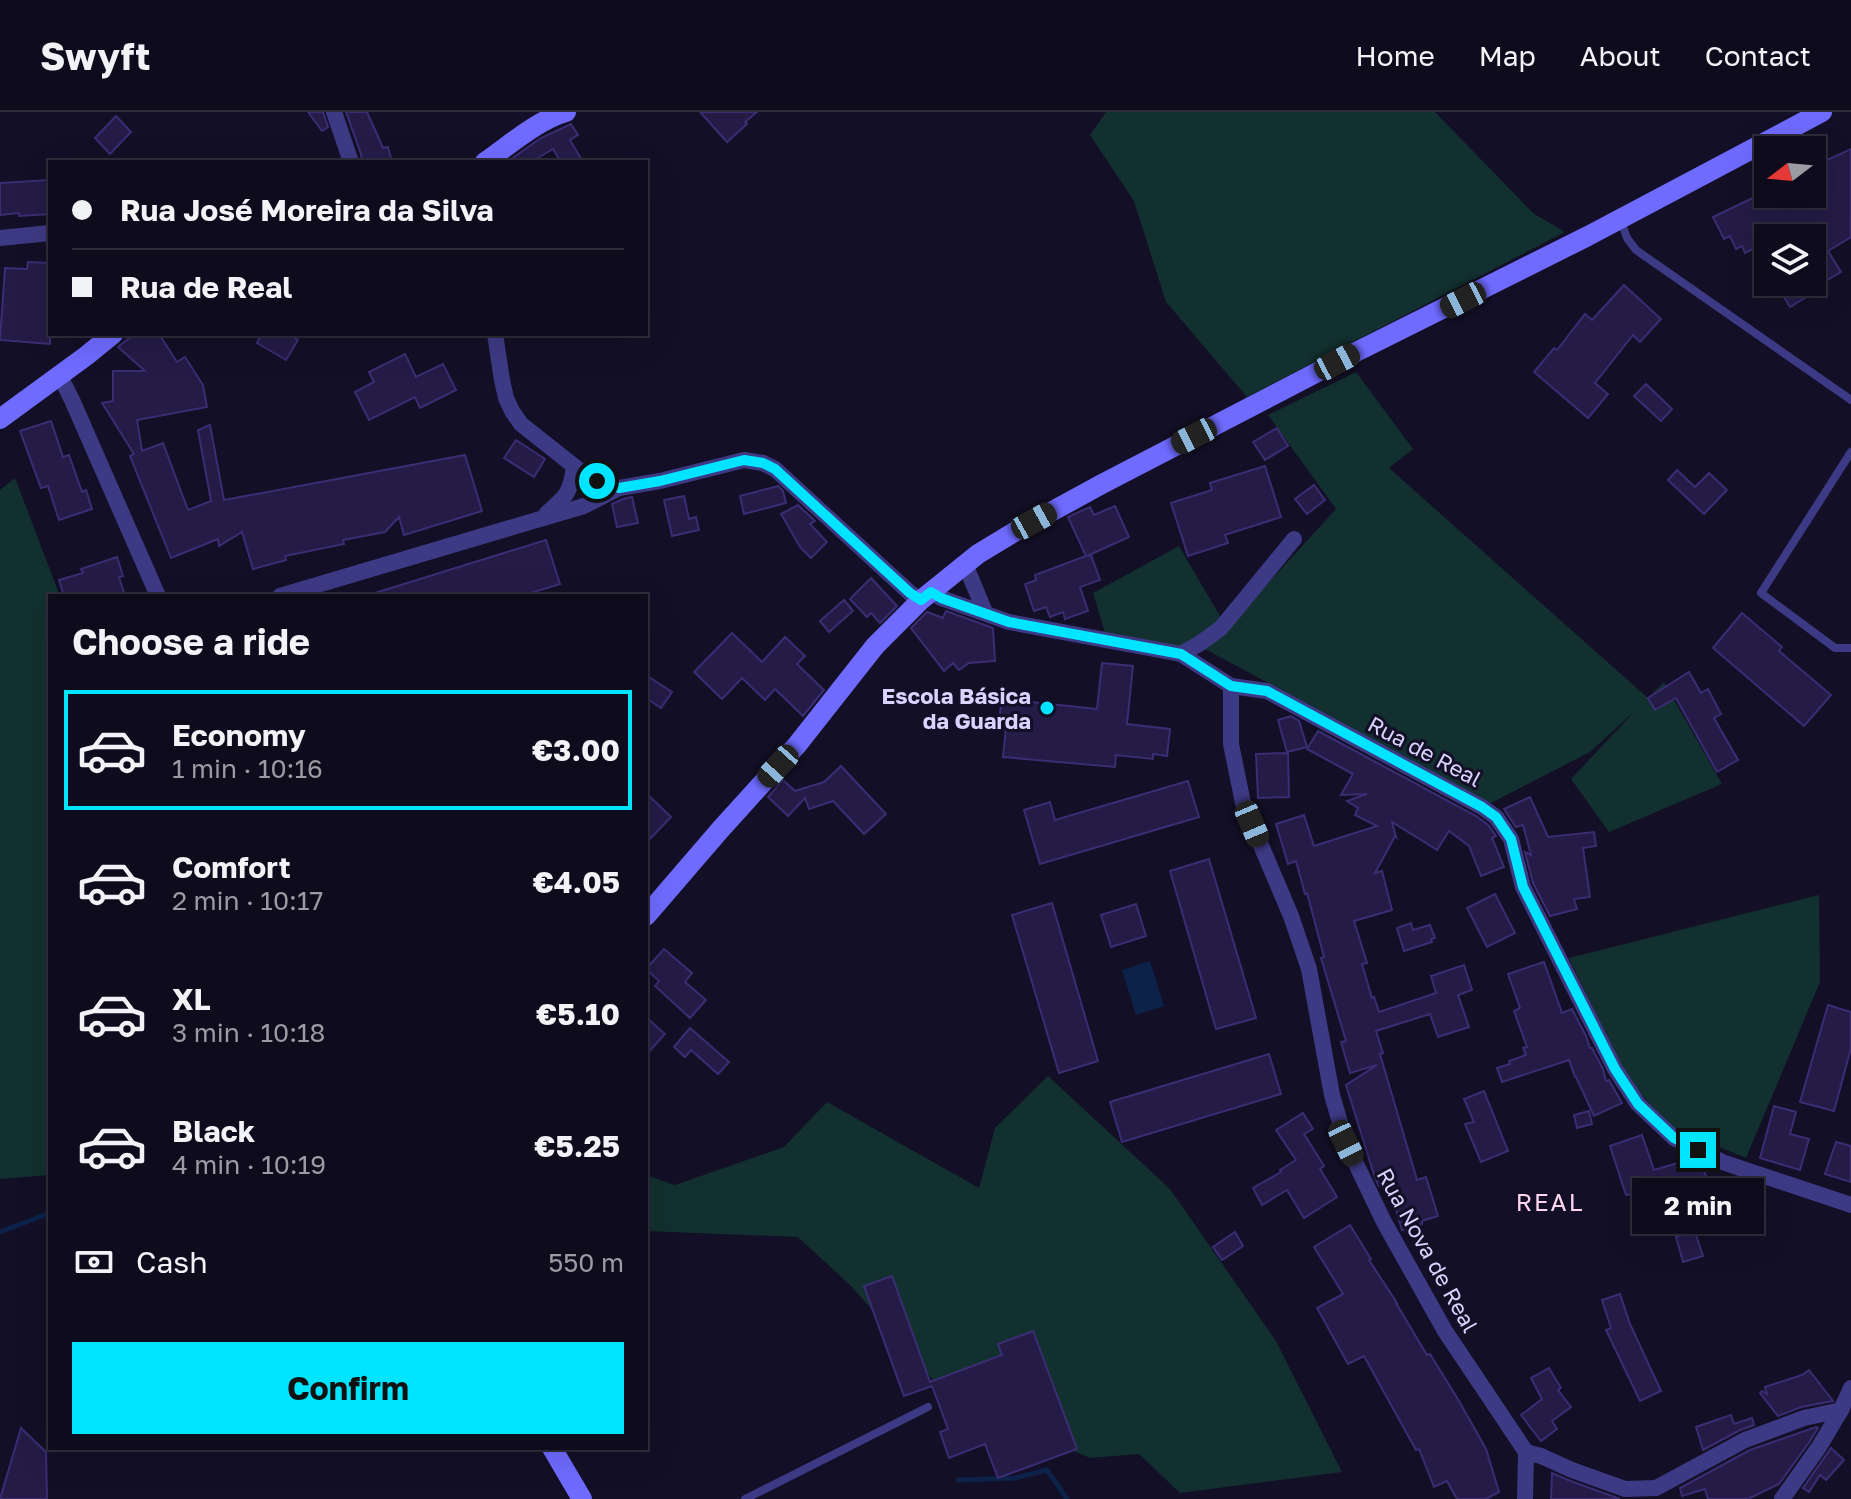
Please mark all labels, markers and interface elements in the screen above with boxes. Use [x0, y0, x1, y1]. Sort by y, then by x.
text: Swyft [40, 33, 150, 78]
text: Home [1356, 39, 1435, 72]
text: Map [1479, 39, 1536, 72]
text: About [1580, 39, 1661, 72]
text: Contact [1705, 39, 1811, 72]
north arrow [1754, 136, 1826, 208]
map controls [1754, 136, 1826, 296]
text: Rua José Moreira da Silva [120, 192, 494, 228]
button: layers [1754, 224, 1826, 296]
text: Rua de Real [120, 269, 292, 305]
car [1436, 278, 1490, 322]
car [1310, 340, 1364, 384]
car [1167, 414, 1221, 458]
route start [579, 463, 615, 499]
car [1007, 499, 1061, 543]
text: Choose a ride [72, 620, 310, 663]
place label: Escola Básica da Guarda [881, 682, 1031, 734]
marker: Escola Básica da Guarda [1038, 699, 1056, 717]
street label: Rua de Real [1364, 710, 1486, 792]
icon: car [76, 714, 148, 786]
text: Economy [172, 717, 306, 753]
text: €3.00 [532, 732, 620, 768]
car [753, 740, 803, 792]
text: 1 min · 10:16 [172, 753, 323, 784]
car [1232, 797, 1272, 851]
icon: car [76, 846, 148, 918]
text: Comfort [172, 849, 291, 885]
text: €4.05 [533, 864, 620, 900]
text: 2 min · 10:17 [172, 885, 323, 916]
icon: car [76, 978, 148, 1050]
text: XL [172, 981, 211, 1017]
text: €5.10 [536, 996, 620, 1032]
text: 3 min · 10:18 [172, 1017, 325, 1048]
icon: car [76, 1110, 148, 1182]
text: Black [172, 1113, 255, 1149]
car [1325, 1116, 1367, 1170]
text: €5.25 [534, 1128, 620, 1164]
route end [1680, 1132, 1716, 1168]
text: 4 min · 10:19 [172, 1149, 326, 1180]
street label: Rua Nova de Real [1372, 1163, 1484, 1337]
callout: 2 min [1632, 1178, 1764, 1234]
district label: REAL [1516, 1187, 1584, 1216]
text: 2 min [1664, 1190, 1732, 1221]
icon: cash [72, 1240, 116, 1284]
text: Cash [136, 1244, 208, 1280]
text: 550 m [548, 1247, 624, 1278]
button: Confirm [72, 1342, 624, 1434]

